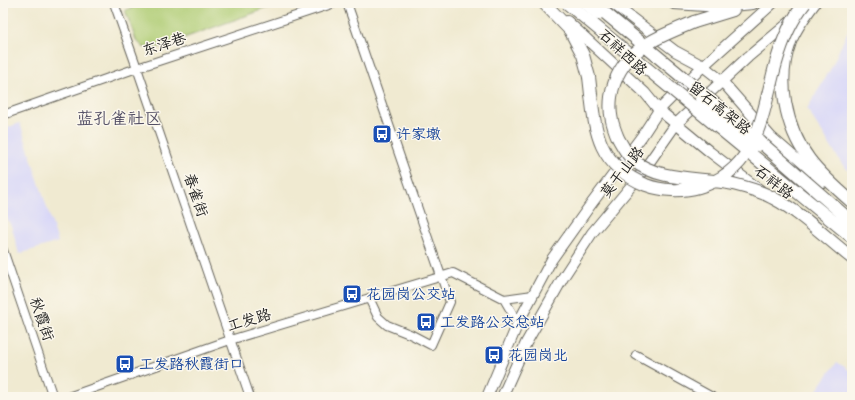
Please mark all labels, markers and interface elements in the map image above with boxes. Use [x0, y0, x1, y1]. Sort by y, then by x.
street label: 石祥西路 [594, 24, 652, 81]
street label: 东泽巷 [140, 28, 189, 61]
street label: 留石高架路 [684, 77, 755, 140]
district label: 蓝孔雀社区 [77, 107, 162, 131]
bus stop icon: 许家墩 [371, 123, 393, 145]
place label: 许家墩 [396, 124, 441, 145]
street label: 莫干山路 [596, 142, 649, 202]
street label: 石祥路 [749, 160, 798, 205]
street label: 春雀街 [178, 170, 213, 220]
bus stop icon: 花园岗公交站 [341, 283, 363, 305]
place label: 花园岗公交站 [366, 284, 456, 305]
street label: 秋霞街 [24, 294, 59, 344]
street label: 工发路 [225, 304, 274, 337]
bus stop icon: 工发路公交总站 [415, 311, 437, 333]
place label: 工发路公交总站 [440, 312, 545, 333]
bus stop icon: 花园岗北 [483, 344, 505, 366]
place label: 花园岗北 [508, 345, 568, 366]
bus stop icon: 工发路秋霞街口 [114, 353, 136, 375]
place label: 工发路秋霞街口 [139, 354, 244, 375]

